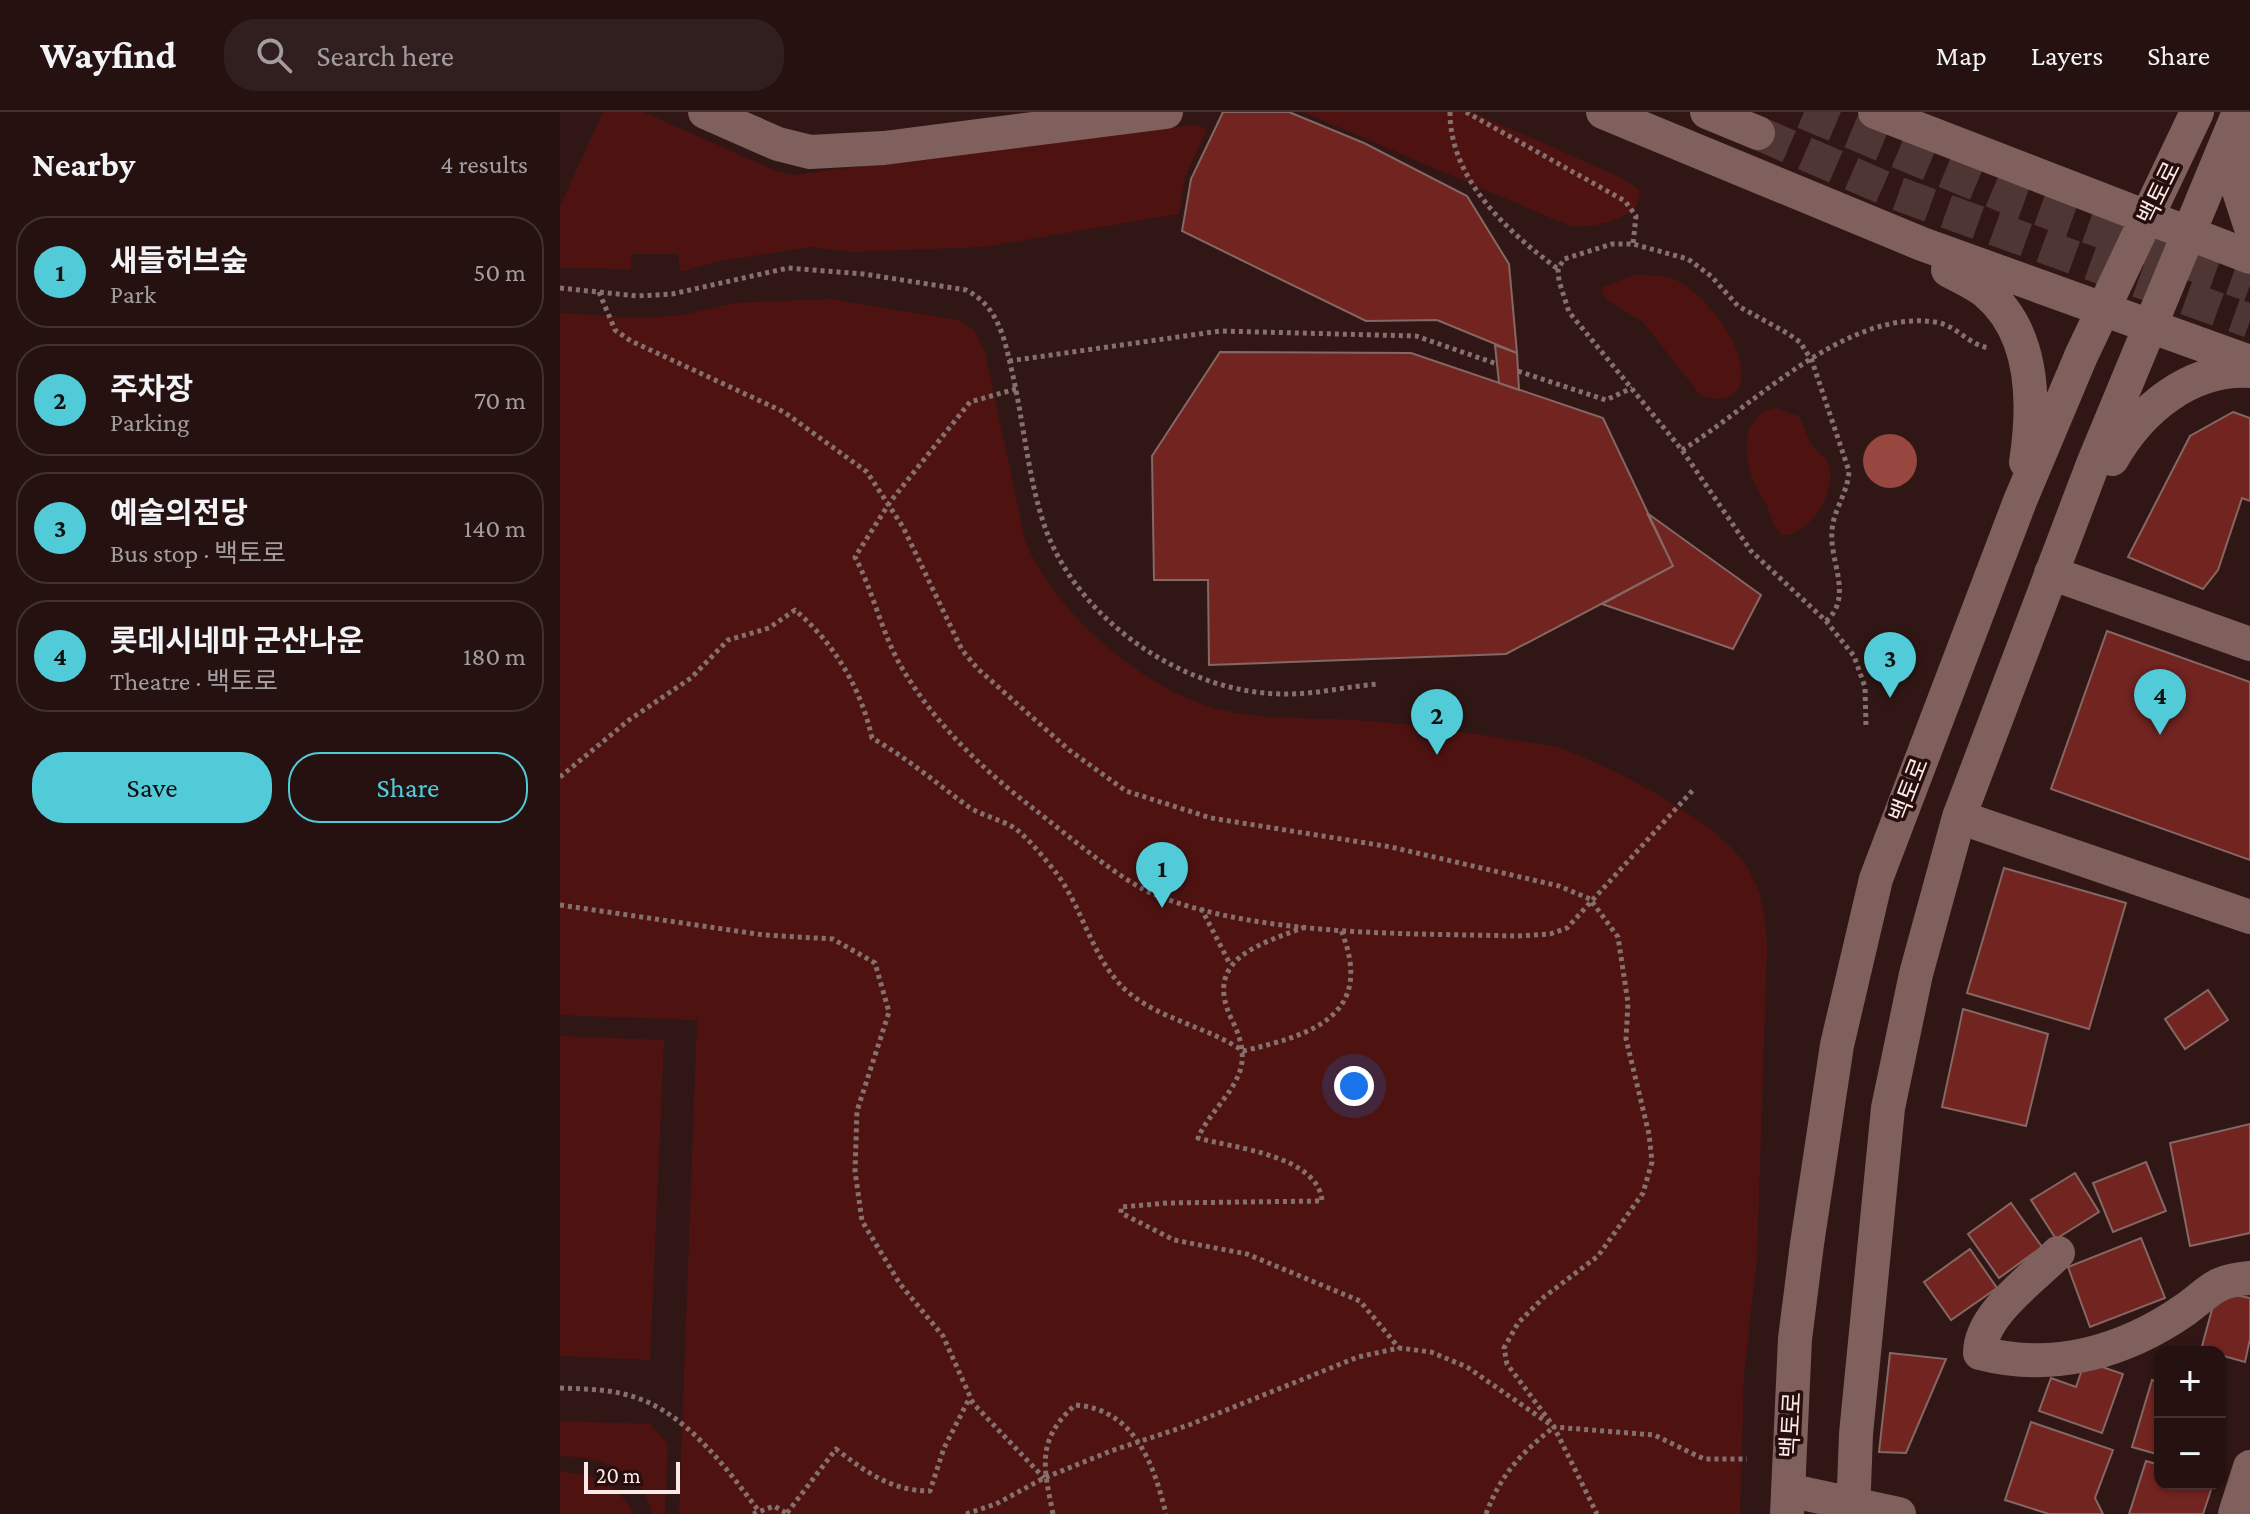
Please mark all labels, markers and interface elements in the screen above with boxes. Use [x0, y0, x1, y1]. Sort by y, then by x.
search box [224, 19, 784, 91]
icon: search [252, 33, 296, 77]
text: Wayfind [40, 34, 176, 76]
text: Search here [316, 39, 454, 72]
text: Map [1936, 40, 1987, 71]
text: Layers [2031, 40, 2103, 71]
text: Share [2147, 40, 2210, 71]
text: Nearby [32, 146, 135, 183]
text: 4 results [440, 150, 528, 179]
street label: 백토로 [2132, 157, 2185, 228]
text: 새들허브숲 [110, 244, 248, 277]
text: 1 [55, 258, 65, 287]
text: 50 m [473, 258, 526, 287]
text: Park [110, 280, 156, 309]
text: 주차장 [110, 372, 193, 405]
text: 2 [53, 386, 67, 415]
text: 70 m [474, 386, 526, 415]
text: Parking [110, 408, 190, 437]
text: 예술의전당 [110, 496, 248, 529]
text: 3 [54, 514, 66, 543]
text: 140 m [464, 514, 526, 543]
text: Bus stop · 백토로 [110, 539, 286, 568]
text: 롯데시네마 군산나운 [110, 624, 364, 657]
pin: 3 [1864, 632, 1916, 698]
text: 4 [53, 642, 67, 671]
text: 180 m [463, 642, 526, 671]
text: Theatre · 백토로 [110, 667, 278, 696]
pin: 4 [2134, 669, 2186, 735]
pin: 2 [1411, 689, 1463, 755]
button: Save [32, 752, 272, 823]
button: Share [288, 752, 528, 823]
street label: 백토로 [1884, 754, 1933, 826]
pin: 1 [1136, 842, 1188, 908]
your location [1334, 1066, 1374, 1106]
map controls [2154, 1346, 2226, 1490]
button: + [2154, 1346, 2226, 1418]
street label: 백토로 [1775, 1391, 1806, 1459]
button: − [2154, 1418, 2226, 1490]
scale bar [584, 1458, 680, 1494]
text: 20 m [596, 1463, 641, 1488]

